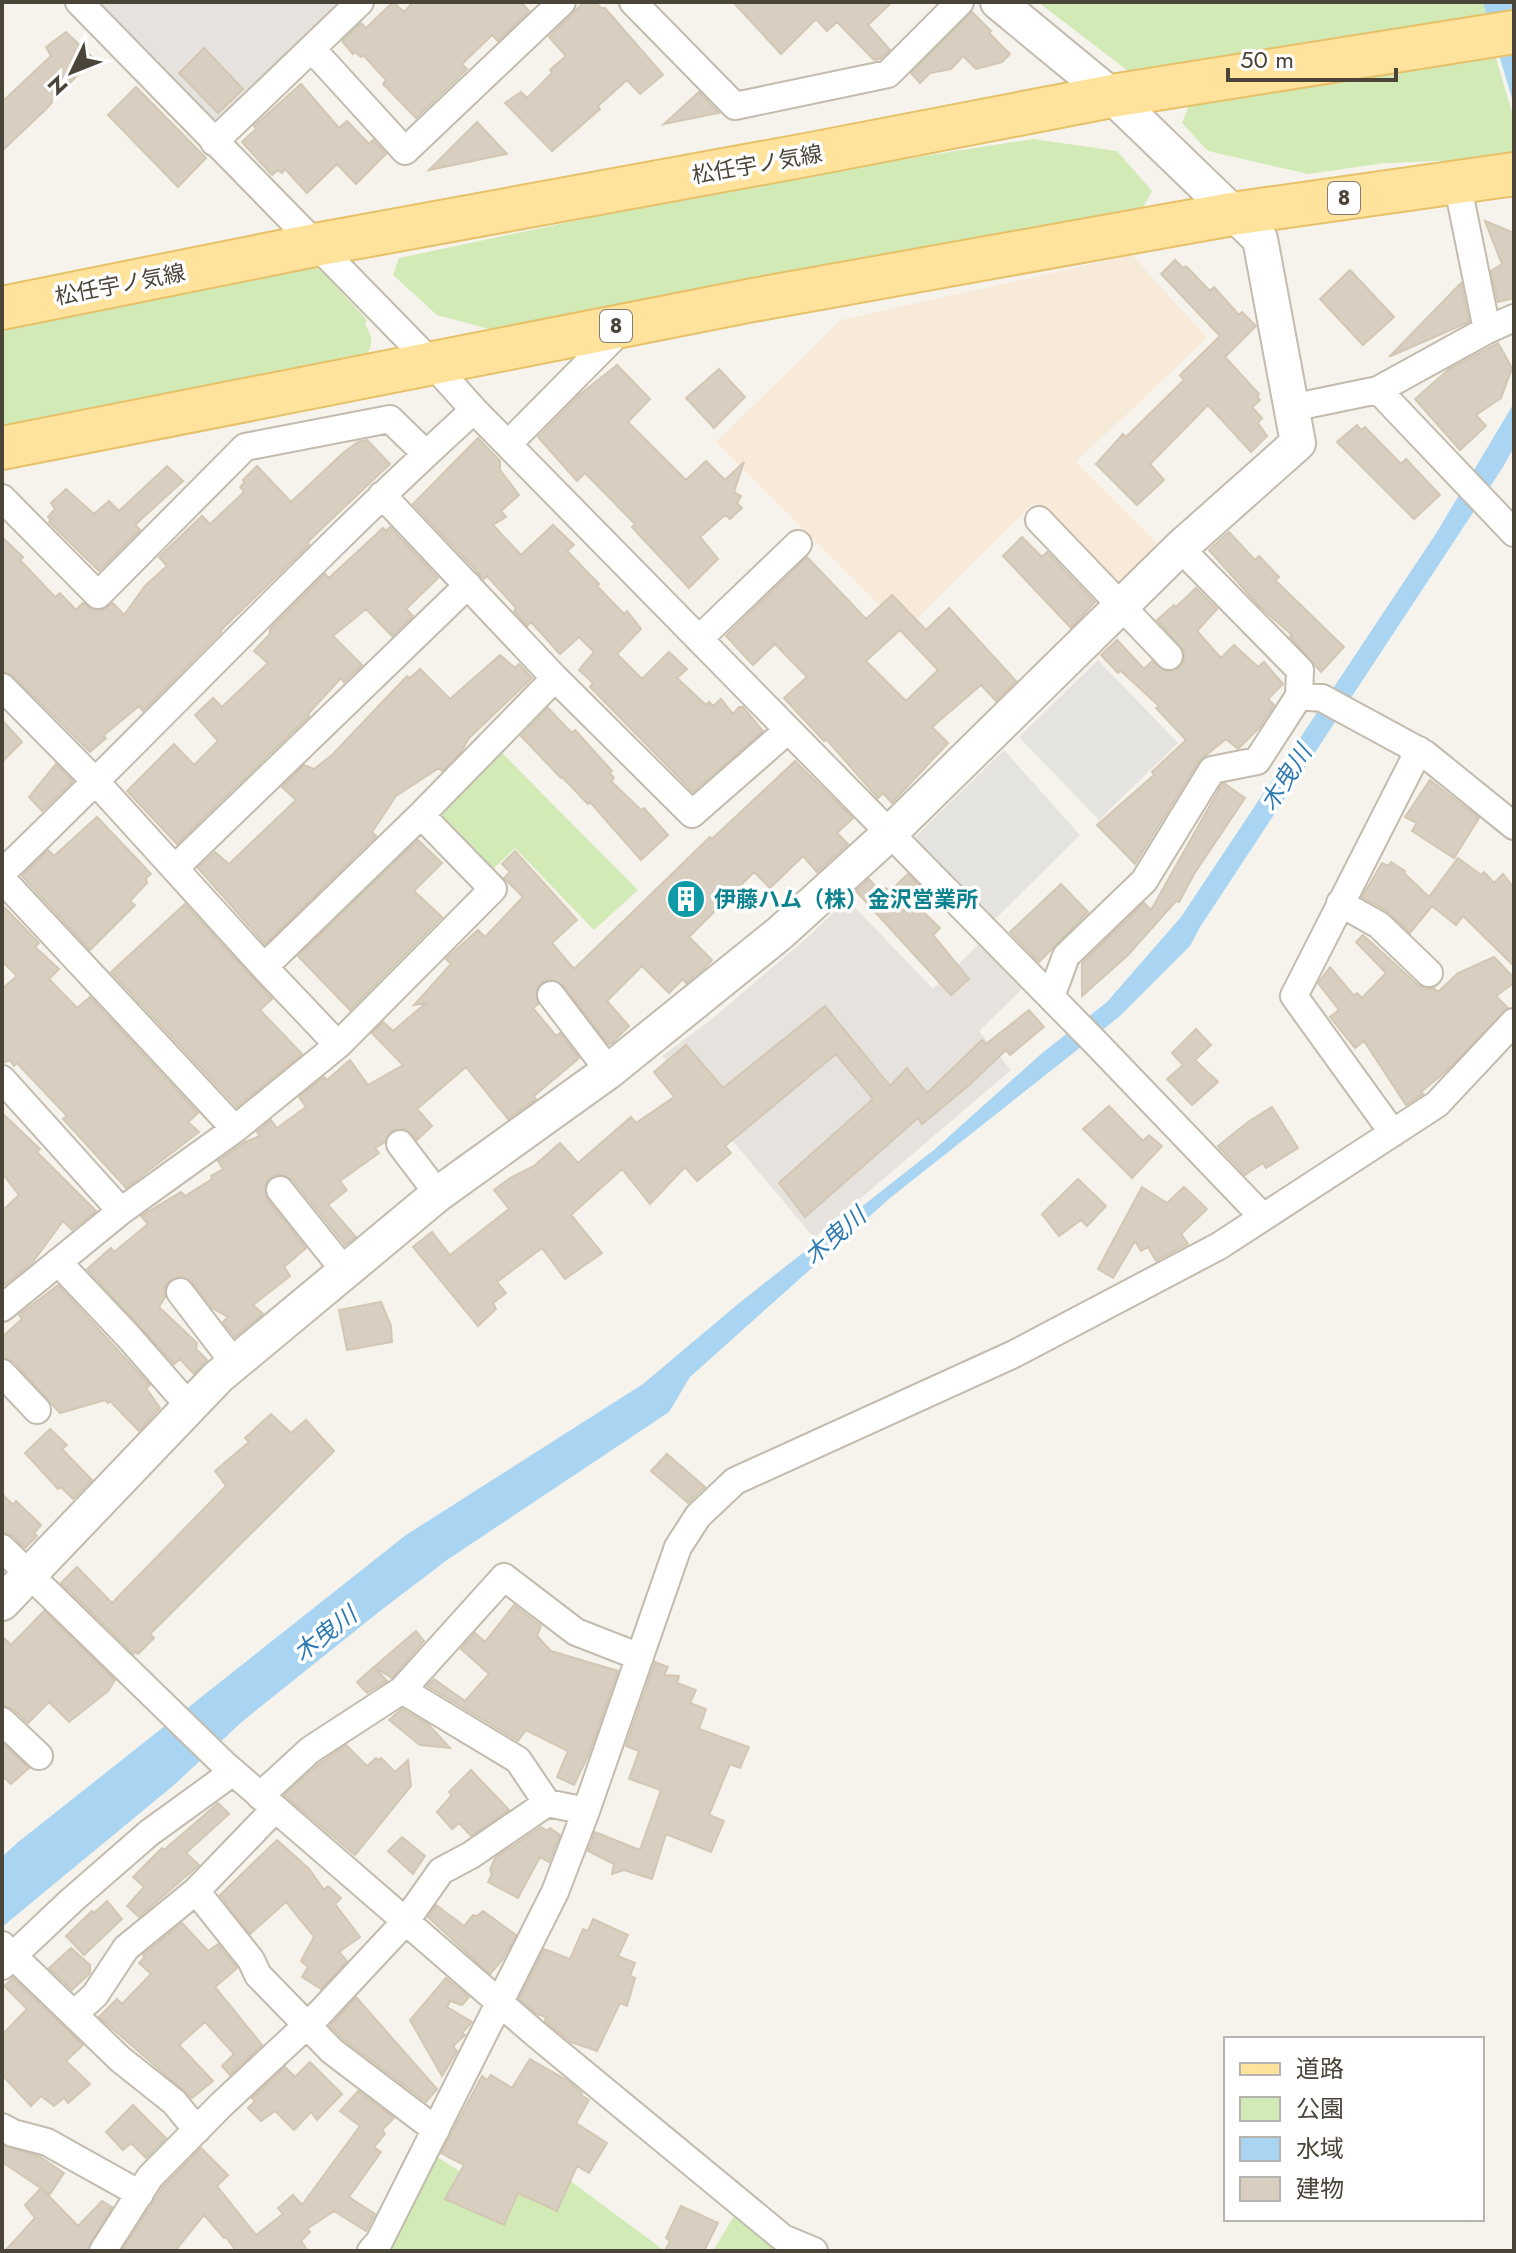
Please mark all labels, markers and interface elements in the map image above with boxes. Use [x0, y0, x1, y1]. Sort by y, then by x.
north arrow [32, 32, 112, 112]
scale bar [1228, 32, 1396, 82]
text: 50 m [1240, 42, 1294, 77]
text: N [40, 68, 75, 103]
street label: 松任宇ノ気線 [689, 137, 825, 191]
road number: 8 [1328, 182, 1360, 214]
street label: 松任宇ノ気線 [52, 256, 188, 312]
road number: 8 [600, 310, 632, 342]
water label: 木曳川 [1251, 735, 1321, 817]
building icon: 伊藤ハム（株）金沢営業所 [665, 878, 707, 920]
place label: 伊藤ハム（株）金沢営業所 [714, 883, 978, 915]
water label: 木曳川 [796, 1197, 876, 1272]
water label: 木曳川 [286, 1596, 366, 1670]
legend [1224, 2037, 1484, 2221]
text: 道路 [1296, 2051, 1344, 2086]
text: 公園 [1296, 2091, 1344, 2126]
text: 水域 [1296, 2131, 1344, 2166]
text: 建物 [1296, 2171, 1344, 2206]

